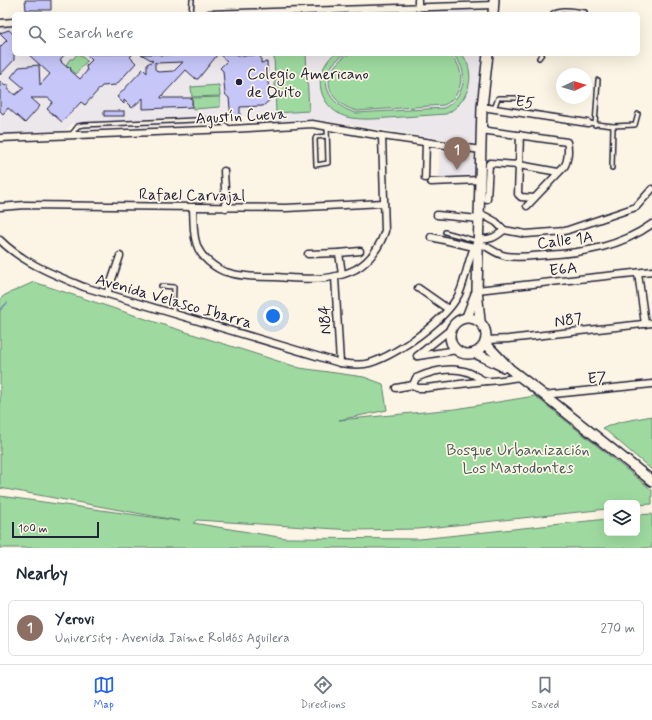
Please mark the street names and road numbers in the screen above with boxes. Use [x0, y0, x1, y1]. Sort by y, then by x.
street label: E5 [514, 91, 536, 114]
street label: Agustín Cueva [195, 104, 288, 129]
street label: Rafael Carvajal [139, 184, 245, 207]
street label: Calle 1A [536, 227, 594, 254]
street label: E6A [548, 258, 578, 281]
street label: Avenida Velasco Ibarra [93, 269, 254, 334]
street label: N84 [314, 304, 337, 335]
street label: N87 [553, 308, 583, 333]
street label: E7 [587, 367, 608, 390]

